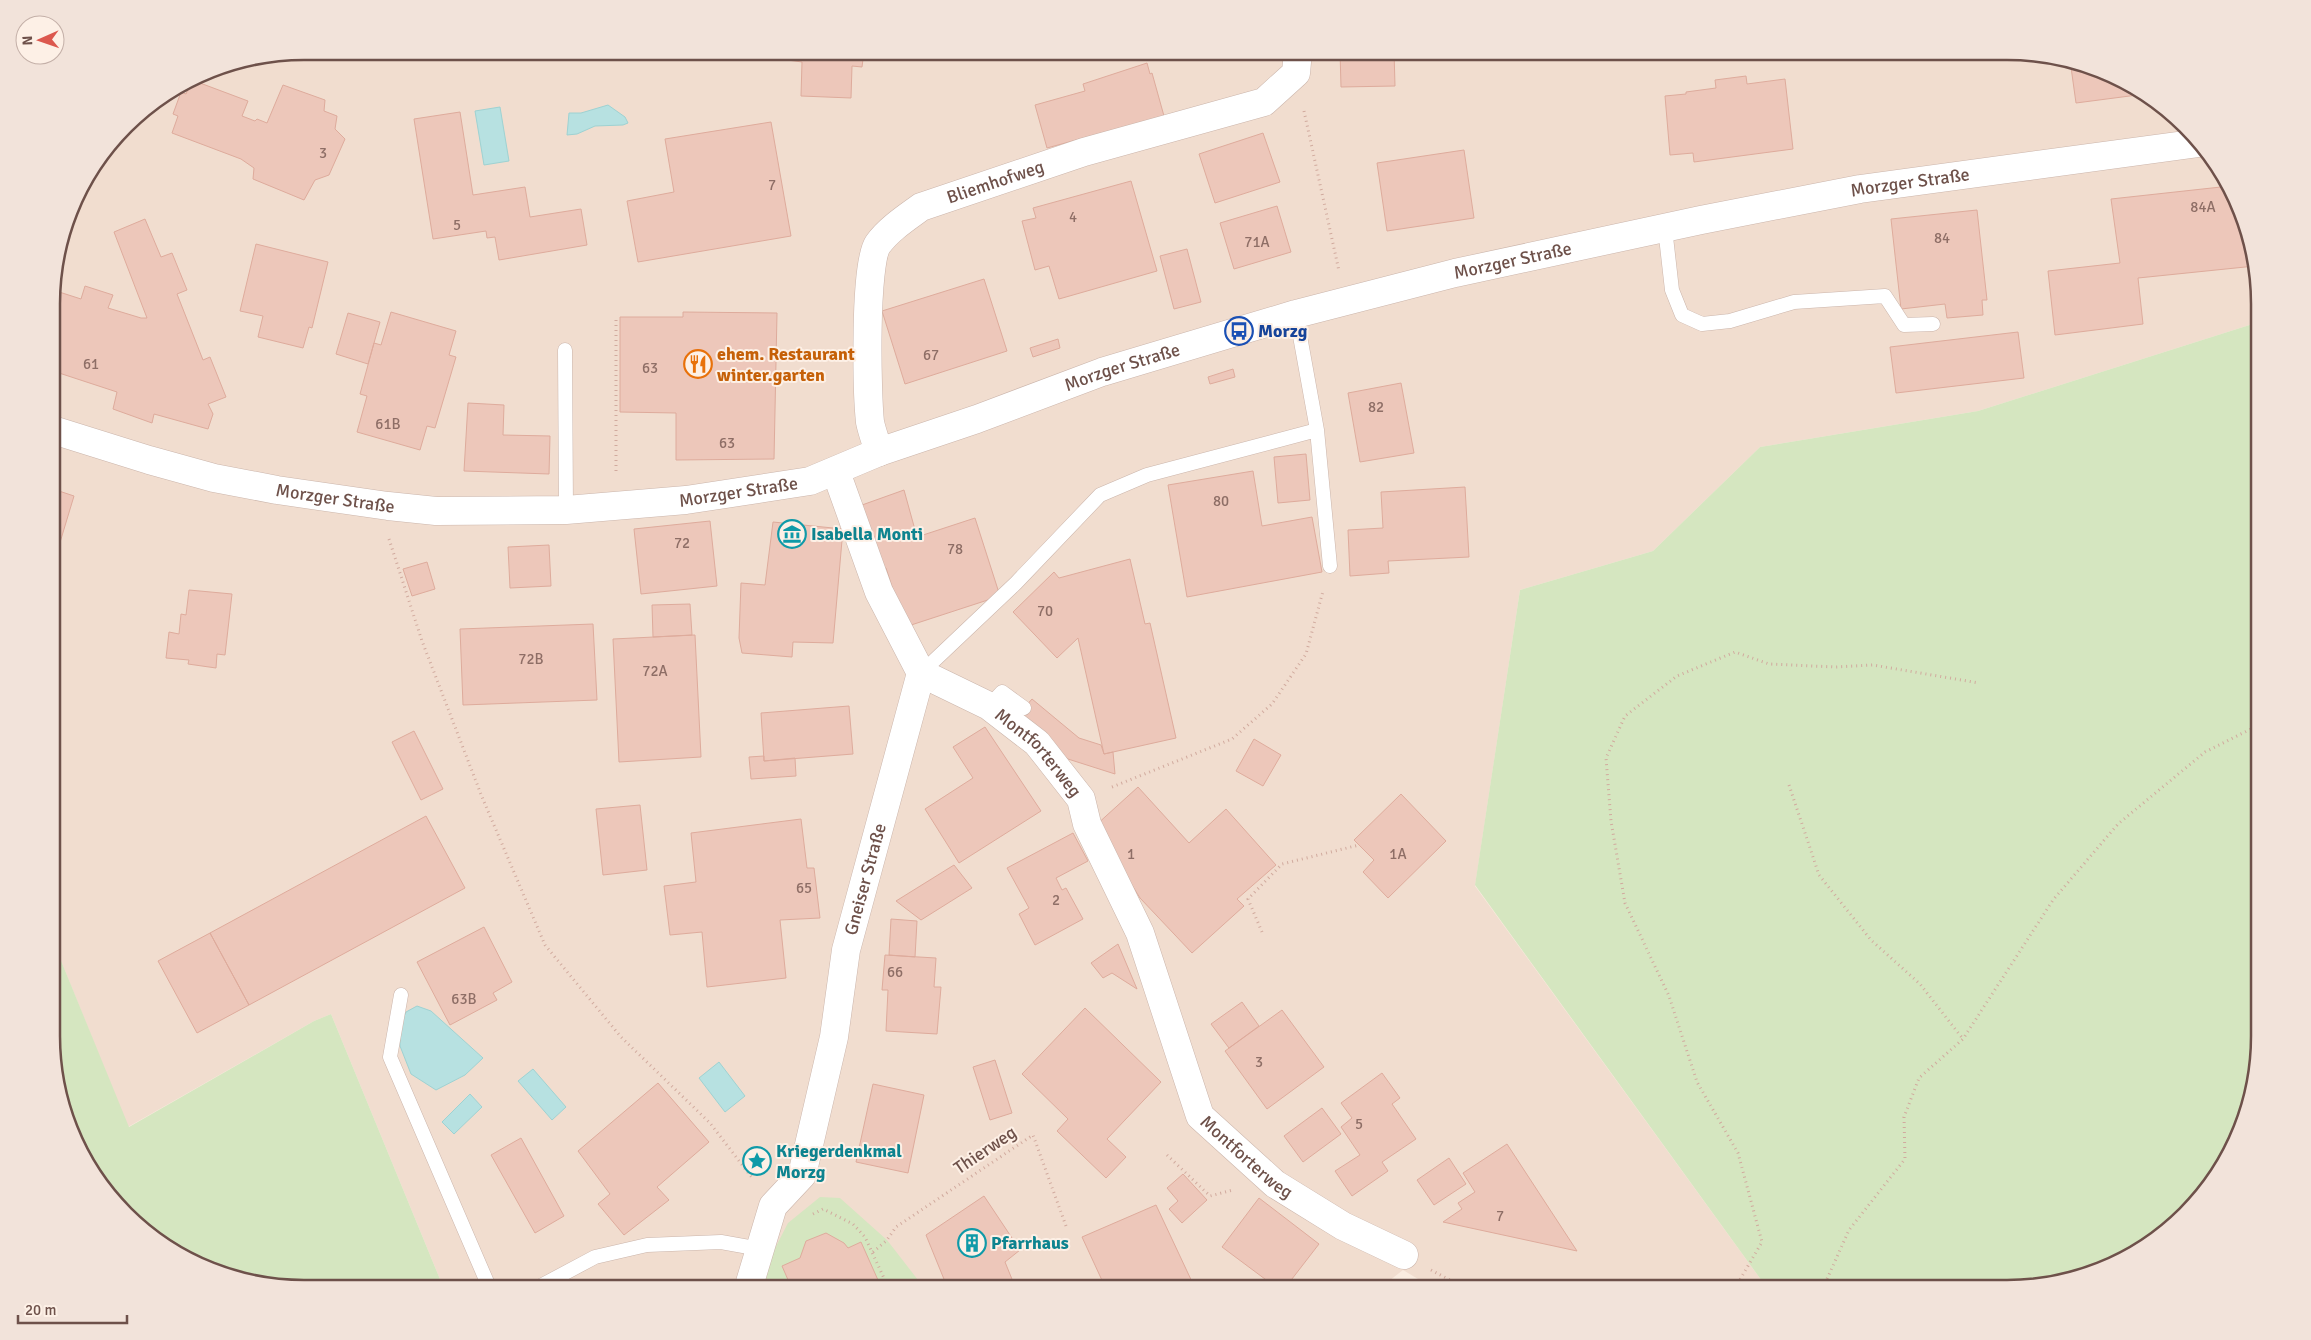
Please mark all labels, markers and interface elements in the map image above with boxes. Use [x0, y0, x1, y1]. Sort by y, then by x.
north arrow [15, 15, 65, 65]
text: N [19, 35, 36, 46]
house number: 3 [319, 144, 327, 162]
street label: Bliemhofweg [944, 155, 1047, 209]
street label: Morzger Straße [1849, 163, 1971, 202]
house number: 7 [768, 176, 776, 194]
house number: 84A [2190, 198, 2216, 216]
house number: 4 [1069, 208, 1077, 226]
house number: 5 [453, 216, 461, 234]
house number: 84 [1934, 229, 1950, 247]
house number: 71A [1244, 233, 1270, 251]
street label: Morzger Straße [1452, 237, 1574, 284]
bus stop icon: Morzg [1224, 316, 1254, 346]
place label: Morzg [1258, 320, 1308, 342]
street label: Morzger Straße [1061, 338, 1183, 396]
place label: ehem. Restaurant winter.garten [717, 343, 855, 386]
house number: 67 [923, 346, 939, 364]
restaurant icon: ehem. Restaurant winter.garten [683, 349, 713, 379]
house number: 61 [83, 355, 99, 373]
house number: 63 [642, 359, 658, 377]
house number: 82 [1368, 398, 1384, 416]
house number: 61B [375, 415, 401, 433]
house number: 63 [719, 434, 735, 452]
street label: Morzger Straße [677, 472, 799, 512]
street label: Morzger Straße [274, 479, 396, 518]
house number: 80 [1213, 492, 1229, 510]
museum icon: Isabella Monti [777, 519, 807, 549]
place label: Isabella Monti [811, 523, 923, 545]
house number: 72 [674, 534, 690, 552]
house number: 78 [947, 540, 963, 558]
house number: 70 [1037, 602, 1053, 620]
house number: 72B [518, 650, 544, 668]
house number: 72A [642, 662, 668, 680]
street label: Montforterweg [990, 704, 1086, 802]
street label: Gneiser Straße [840, 821, 891, 938]
house number: 1 [1127, 845, 1135, 863]
house number: 1A [1389, 845, 1407, 863]
house number: 65 [796, 879, 812, 897]
house number: 2 [1052, 891, 1060, 909]
house number: 66 [887, 963, 903, 981]
house number: 63B [451, 990, 477, 1008]
house number: 3 [1255, 1053, 1263, 1071]
street label: Montforterweg [1196, 1111, 1297, 1203]
house number: 5 [1355, 1115, 1363, 1133]
street label: Thierweg [949, 1121, 1021, 1179]
place label: Kriegerdenkmal Morzg [776, 1140, 902, 1183]
place icon: Kriegerdenkmal Morzg [742, 1146, 772, 1176]
house number: 7 [1496, 1207, 1504, 1225]
building icon: Pfarrhaus [957, 1228, 987, 1258]
place label: Pfarrhaus [991, 1232, 1069, 1254]
scale bar [18, 1292, 126, 1324]
text: 20 m [25, 1301, 56, 1319]

